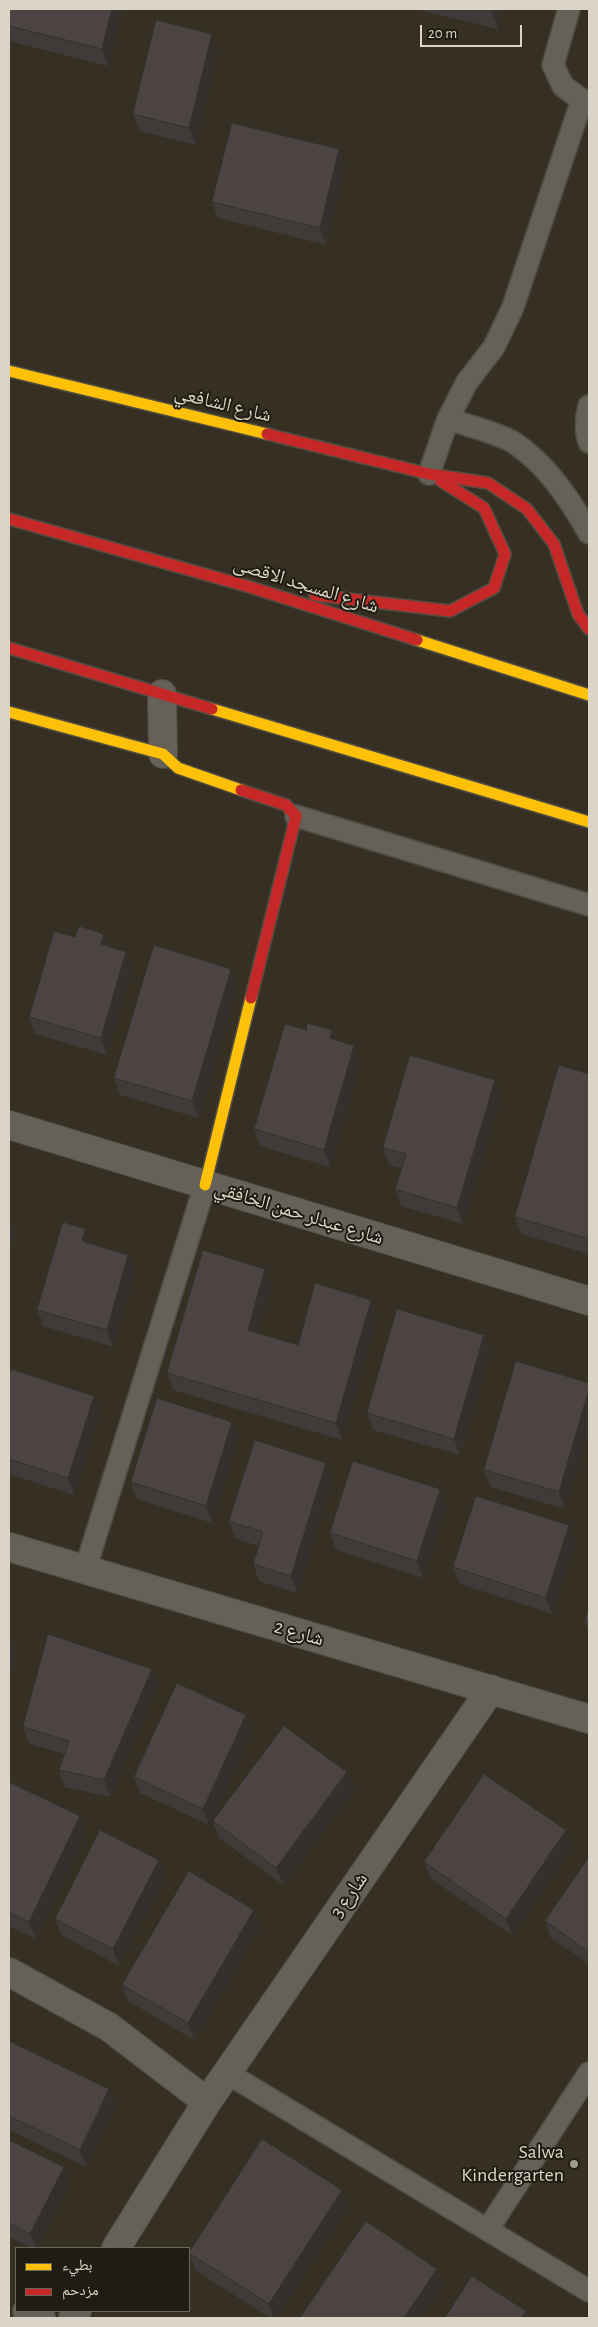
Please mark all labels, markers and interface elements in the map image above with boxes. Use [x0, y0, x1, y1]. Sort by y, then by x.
scale bar [423, 15, 526, 47]
text: 20 m [428, 26, 457, 41]
street label: شارع الشافعي [172, 380, 274, 428]
street label: شارع المسجد الاقصى [230, 551, 382, 619]
street label: شارع عبدلر حمن الخافقي [212, 1176, 386, 1250]
street label: شارع 2 [271, 1615, 327, 1651]
street label: شارع 3 [325, 1868, 373, 1922]
place label: Salwa Kindergarten [461, 2140, 564, 2187]
marker: Salwa Kindergarten [568, 2158, 580, 2170]
legend [15, 2247, 190, 2312]
text: بطيء [62, 2258, 92, 2273]
text: مزدحم [62, 2283, 99, 2298]

